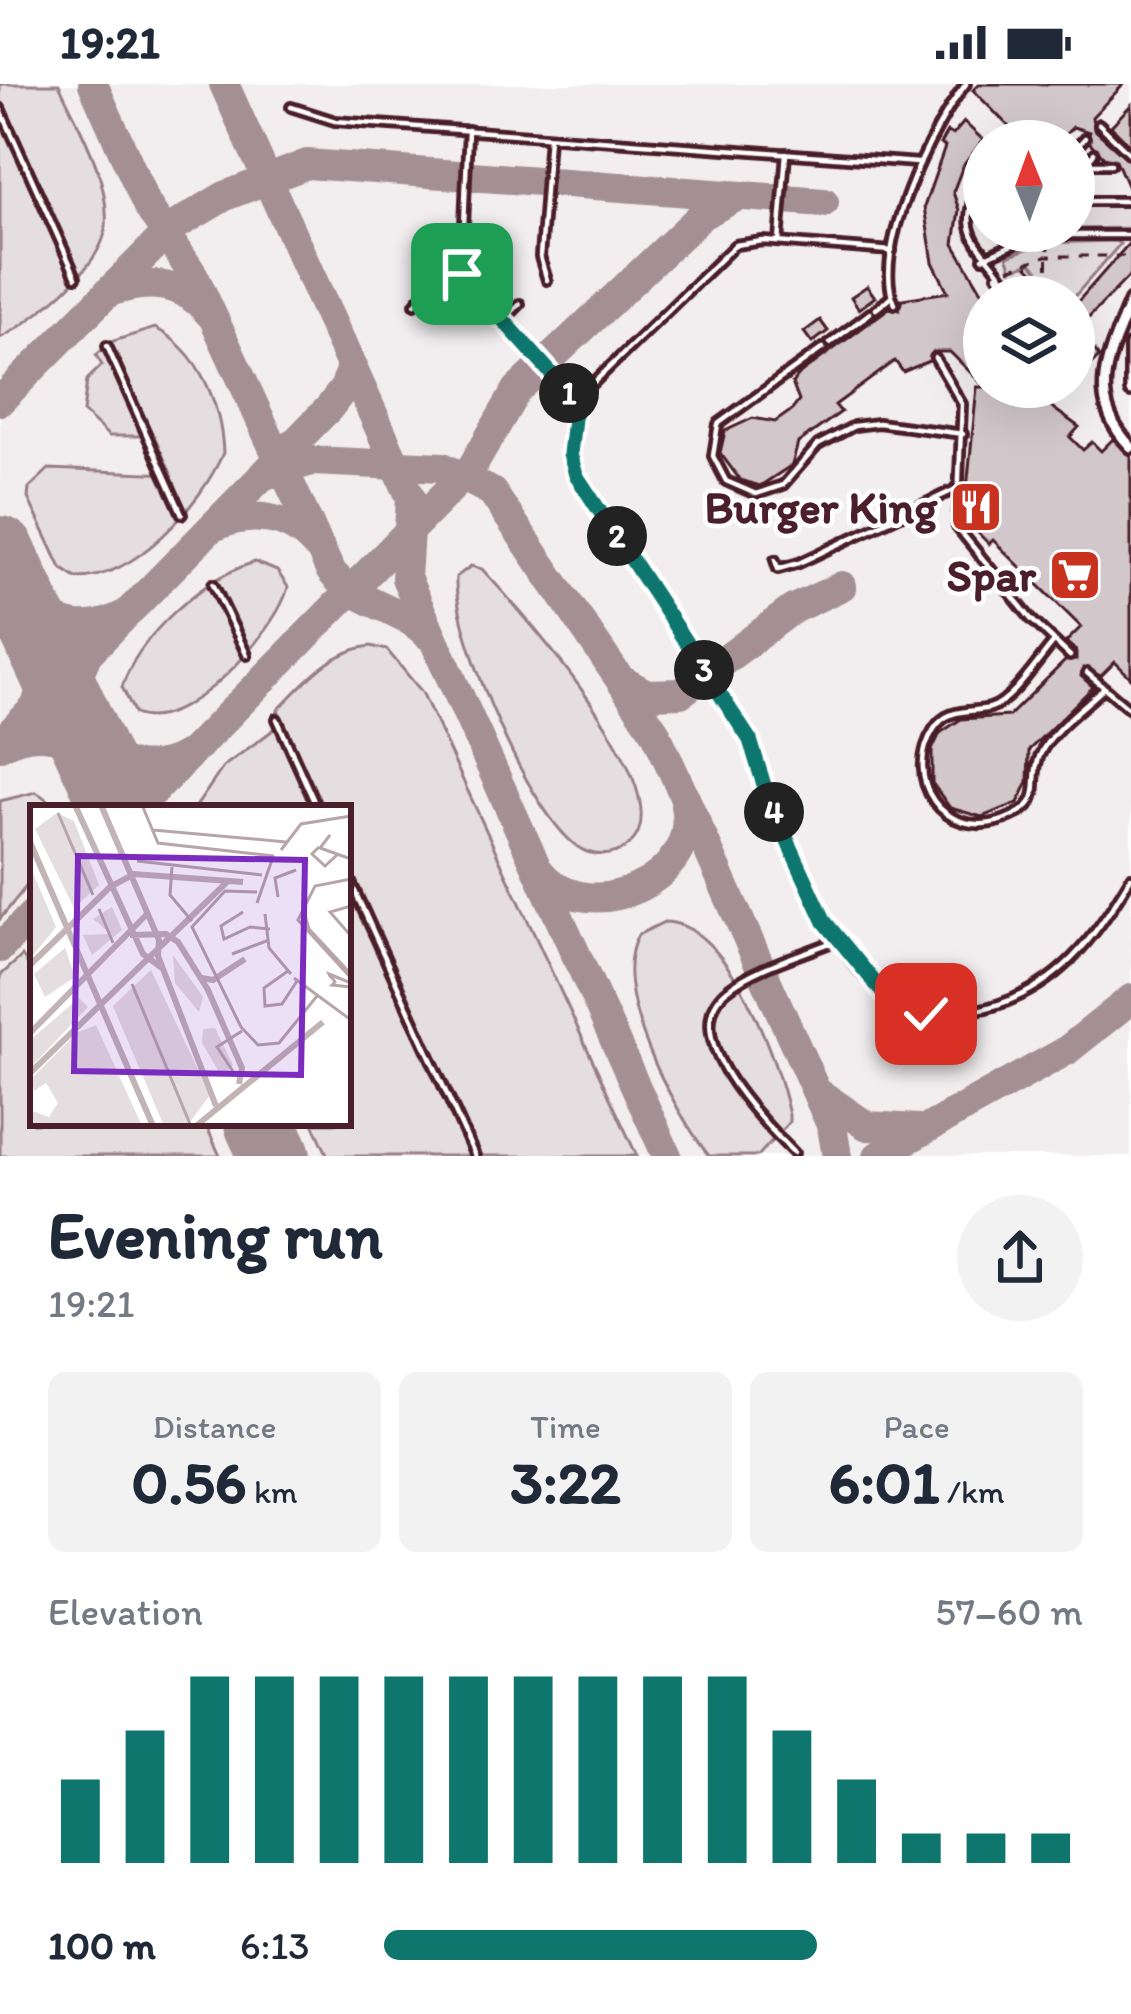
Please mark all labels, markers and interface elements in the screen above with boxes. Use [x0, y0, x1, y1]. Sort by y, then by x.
text: 19:21 [60, 15, 160, 69]
north arrow [963, 120, 1095, 252]
map controls [963, 120, 1095, 408]
pin [411, 223, 513, 325]
icon: arrive [429, 241, 495, 307]
button: layers [963, 276, 1095, 408]
pin: 1 [539, 363, 599, 423]
text: 1 [561, 373, 577, 412]
restaurant icon: Burger King [948, 479, 1004, 535]
place label: Burger King [704, 480, 938, 534]
pin: 2 [587, 506, 647, 566]
text: 2 [608, 516, 626, 555]
supermarket icon: Spar [1047, 547, 1103, 603]
place label: Spar [946, 548, 1037, 602]
pin: 3 [674, 640, 734, 700]
text: 3 [695, 650, 713, 689]
pin: 4 [744, 782, 804, 842]
text: 4 [764, 792, 784, 831]
inset map [30, 805, 351, 1126]
pin [875, 963, 977, 1065]
icon: check [893, 981, 959, 1047]
text: Evening run [48, 1195, 383, 1275]
button: share [957, 1195, 1083, 1321]
text: 19:21 [48, 1280, 135, 1327]
text: Distance [153, 1407, 276, 1446]
text: Time [530, 1407, 601, 1446]
text: Pace [883, 1407, 950, 1446]
text: 0.56 [131, 1446, 246, 1518]
text: 3:22 [510, 1446, 621, 1518]
text: 6:01 [828, 1446, 940, 1518]
text: km [246, 1472, 298, 1511]
text: /km [940, 1472, 1005, 1511]
text: Elevation [48, 1588, 203, 1635]
text: 57–60 m [935, 1588, 1083, 1635]
text: 100 m [48, 1922, 156, 1969]
text: 6:13 [240, 1922, 310, 1969]

